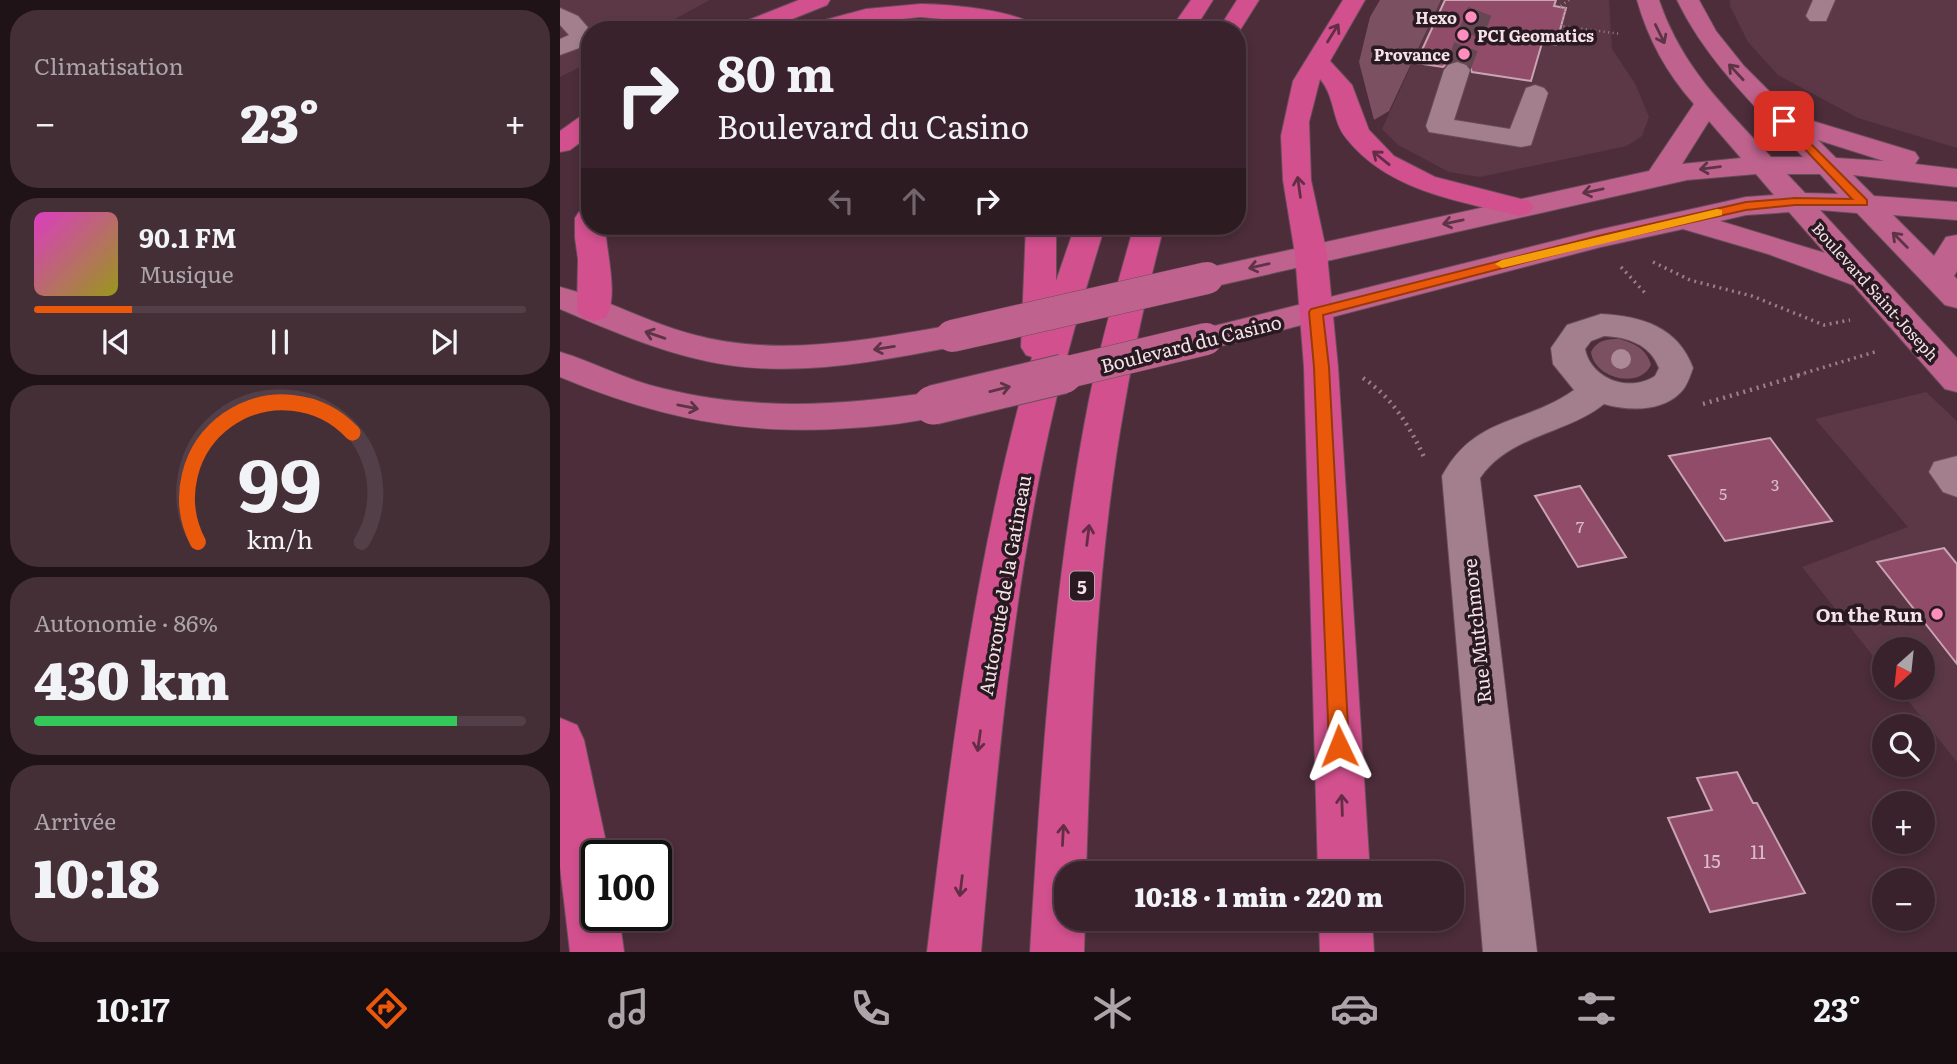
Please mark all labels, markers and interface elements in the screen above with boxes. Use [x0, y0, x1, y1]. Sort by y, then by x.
place label: Hexo [1415, 5, 1457, 29]
marker: Hexo [1463, 9, 1479, 25]
place label: PCI Geomatics [1477, 23, 1594, 47]
one-way arrow [1653, 23, 1667, 44]
one-way arrow [1327, 24, 1341, 44]
marker: PCI Geomatics [1455, 27, 1471, 43]
text: 80 m [717, 34, 835, 107]
place label: Provance [1374, 42, 1450, 66]
marker: Provance [1456, 46, 1472, 62]
text: Climatisation [34, 48, 184, 82]
icon: right [602, 49, 693, 140]
one-way arrow [1728, 64, 1745, 81]
text: 23° [241, 82, 320, 159]
pin [1754, 91, 1814, 151]
text: − [34, 92, 56, 149]
text: + [504, 92, 526, 149]
text: Boulevard du Casino [717, 101, 1029, 149]
icon: arrive [1765, 102, 1803, 140]
one-way arrow [1373, 151, 1391, 166]
one-way arrow [1699, 161, 1722, 174]
one-way arrow [1292, 176, 1305, 199]
icon: left [822, 182, 860, 220]
icon: ahead [895, 182, 933, 220]
icon: right [968, 182, 1006, 220]
one-way arrow [1582, 184, 1605, 198]
one-way arrow [1442, 216, 1465, 229]
street label: Boulevard Saint-Joseph [1807, 216, 1945, 366]
text: 90.1 FM [139, 217, 237, 256]
one-way arrow [1892, 232, 1909, 249]
text: Musique [139, 256, 234, 290]
one-way arrow [1248, 260, 1271, 273]
street label: Boulevard du Casino [1098, 307, 1284, 379]
icon: previous [97, 323, 135, 361]
icon: pause [261, 323, 299, 361]
icon: next [425, 323, 463, 361]
one-way arrow [645, 328, 667, 340]
one-way arrow [874, 342, 896, 355]
one-way arrow [988, 382, 1011, 395]
one-way arrow [676, 401, 699, 414]
text: 99 [238, 426, 322, 534]
house number: 3 [1771, 472, 1779, 496]
street label: Autoroute de la Gatineau [971, 473, 1037, 697]
house number: 5 [1719, 481, 1727, 505]
house number: 7 [1576, 514, 1584, 538]
text: km/h [247, 520, 313, 557]
one-way arrow [1082, 524, 1095, 547]
street label: Rue Mutchmore [1454, 557, 1498, 705]
road number: 5 [1070, 572, 1094, 600]
place label: On the Run [1816, 600, 1923, 628]
text: Autonomie · 86% [34, 605, 218, 639]
marker: On the Run [1929, 606, 1945, 622]
north arrow [1872, 637, 1936, 700]
map controls [1872, 637, 1935, 931]
text: 430 km [34, 639, 229, 716]
position arrow [1302, 709, 1376, 783]
button: search [1872, 714, 1935, 777]
one-way arrow [972, 729, 985, 752]
button: + [1872, 791, 1935, 854]
one-way arrow [1335, 794, 1348, 817]
text: Arrivée [34, 803, 116, 837]
one-way arrow [1057, 824, 1070, 847]
text: 10:18 [34, 837, 159, 914]
house number: 11 [1750, 837, 1766, 865]
speed limit sign: 100 [581, 840, 672, 931]
house number: 15 [1703, 846, 1721, 874]
button: − [1872, 868, 1935, 931]
one-way arrow [954, 874, 967, 897]
text: 10:18 · 1 min · 220 m [1135, 876, 1383, 915]
text: 10:17 [96, 984, 170, 1032]
icon: directions [362, 984, 411, 1033]
icon: music [604, 984, 653, 1033]
icon: phone [846, 984, 895, 1033]
icon: climate [1088, 984, 1137, 1033]
icon: car [1330, 984, 1379, 1033]
icon: filters [1572, 984, 1621, 1033]
text: 23° [1814, 984, 1861, 1032]

